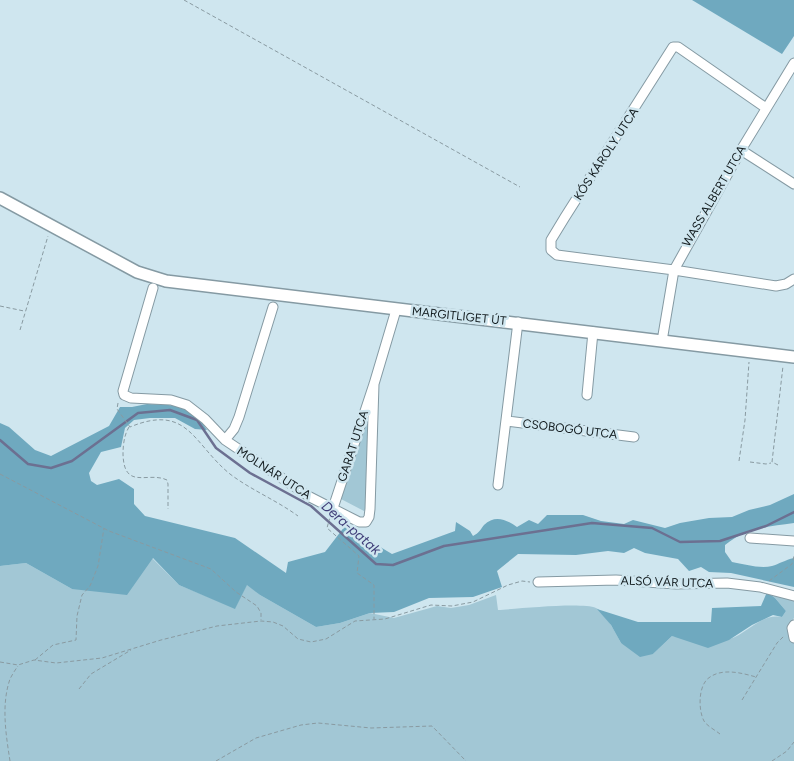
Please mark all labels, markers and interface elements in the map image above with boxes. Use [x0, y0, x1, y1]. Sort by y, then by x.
street label: KÓS KÁROLY UTCA [571, 105, 641, 203]
street label: WASS ALBERT UTCA [679, 143, 749, 249]
street label: MARGITLIGET ÚT [411, 304, 507, 328]
street label: GARAT UTCA [335, 409, 371, 483]
street label: CSOBOGÓ UTCA [522, 416, 618, 442]
street label: MOLNÁR UTCA [234, 444, 314, 502]
water label: Dera-patak [318, 498, 385, 559]
street label: ALSÓ VÁR UTCA [620, 573, 714, 591]

